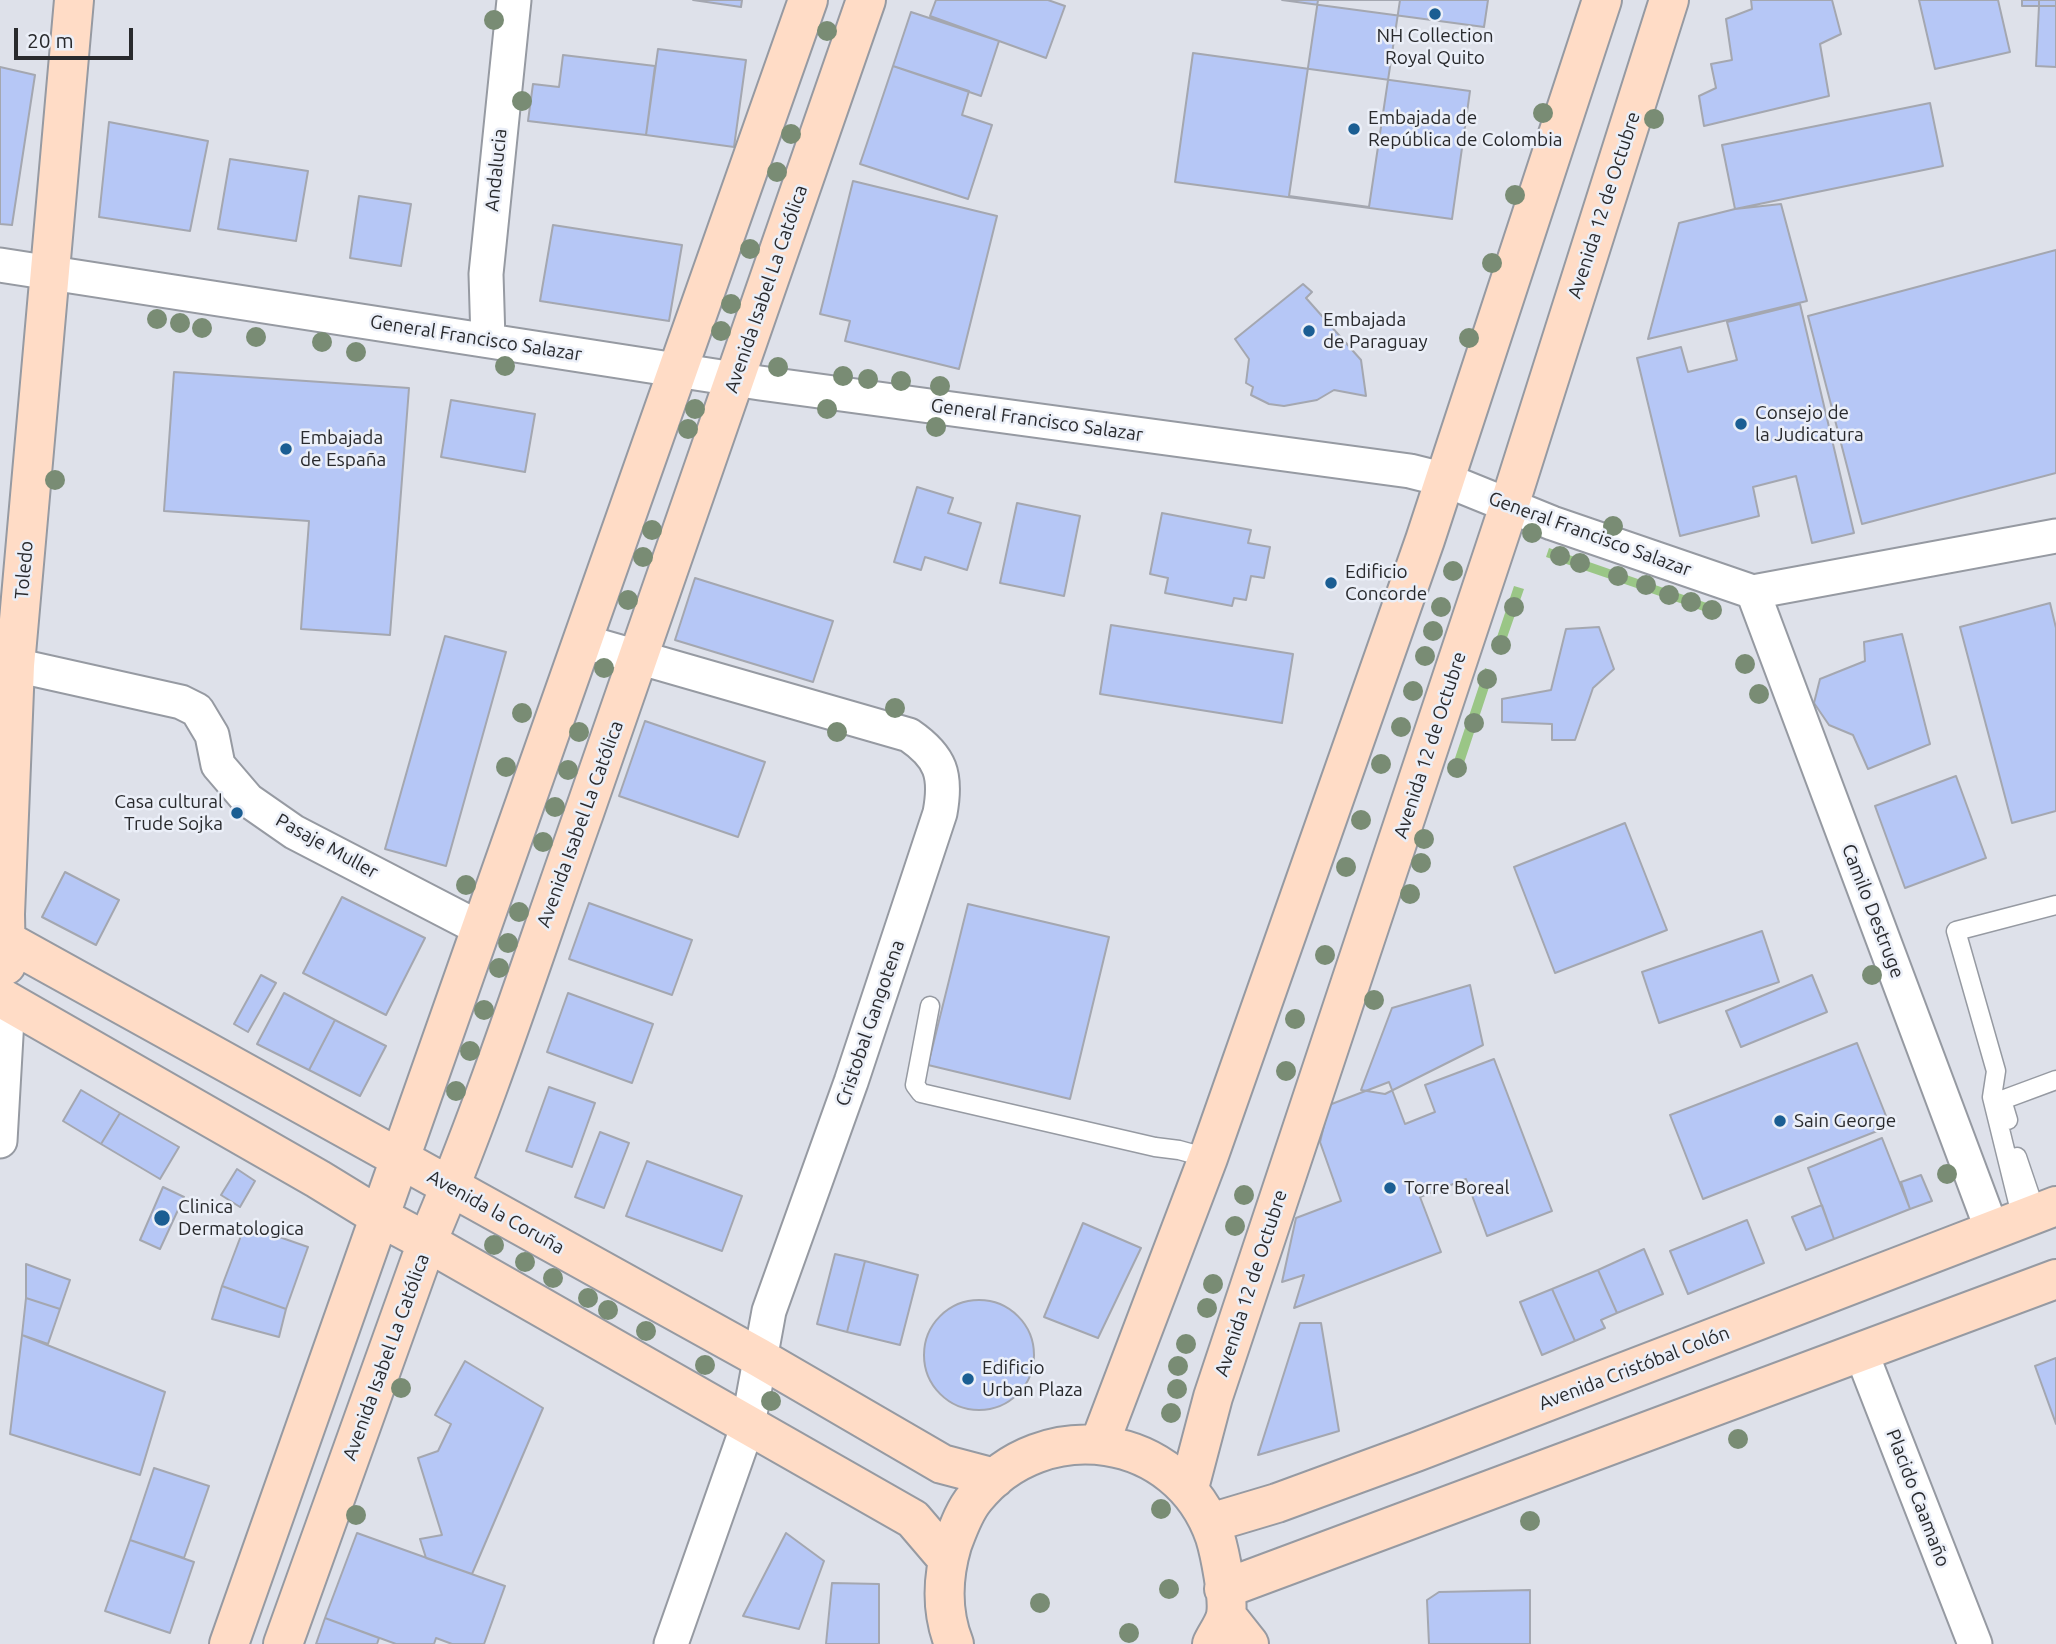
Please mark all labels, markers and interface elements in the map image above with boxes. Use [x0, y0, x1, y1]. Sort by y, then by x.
marker: NH Collection Royal Quito [1427, 6, 1443, 22]
scale bar [18, 14, 136, 58]
place label: NH Collection Royal Quito [1376, 25, 1494, 69]
text: 20 m [27, 28, 74, 52]
place label: Embajada de República de Colombia [1368, 107, 1563, 151]
street label: Avenida 12 de Octubre [1563, 109, 1645, 301]
marker: Embajada de República de Colombia [1346, 121, 1362, 137]
street label: Andalucia [480, 127, 512, 213]
street label: Avenida Isabel La Católica [720, 182, 812, 396]
place label: Embajada de Paraguay [1323, 309, 1428, 353]
street label: General Francisco Salazar [368, 310, 584, 366]
marker: Embajada de Paraguay [1301, 323, 1317, 339]
street label: General Francisco Salazar [929, 394, 1145, 446]
place label: Consejo de la Judicatura [1755, 402, 1864, 446]
marker: Consejo de la Judicatura [1733, 416, 1749, 432]
place label: Embajada de España [300, 427, 386, 471]
marker: Embajada de España [278, 441, 294, 457]
street label: General Francisco Salazar [1485, 487, 1695, 581]
street label: Toledo [10, 540, 38, 600]
place label: Edificio Concorde [1345, 561, 1427, 605]
marker: Edificio Concorde [1323, 575, 1339, 591]
street label: Avenida 12 de Octubre [1389, 649, 1471, 841]
street label: Avenida Isabel La Católica [532, 718, 628, 930]
place label: Casa cultural Trude Sojka [114, 791, 223, 835]
marker: Casa cultural Trude Sojka [229, 805, 245, 821]
street label: Pasaje Muller [272, 809, 382, 883]
street label: Camilo Destruge [1837, 841, 1909, 981]
street label: Cristobal Gangotena [831, 937, 909, 1109]
place label: Sain George [1794, 1110, 1896, 1132]
marker: Sain George [1772, 1113, 1788, 1129]
street label: Avenida la Coruña [424, 1165, 568, 1259]
place label: Torre Boreal [1404, 1177, 1510, 1199]
marker: Torre Boreal [1382, 1180, 1398, 1196]
street label: Avenida 12 de Octubre [1210, 1187, 1292, 1379]
place label: Clinica Dermatologica [178, 1196, 304, 1240]
marker: Clinica Dermatologica [152, 1208, 172, 1228]
street label: Avenida Isabel La Católica [338, 1251, 434, 1463]
street label: Avenida Cristóbal Colón [1535, 1321, 1733, 1415]
place label: Edificio Urban Plaza [982, 1357, 1083, 1401]
marker: Edificio Urban Plaza [960, 1371, 976, 1387]
street label: Placido Caamaño [1881, 1426, 1955, 1570]

